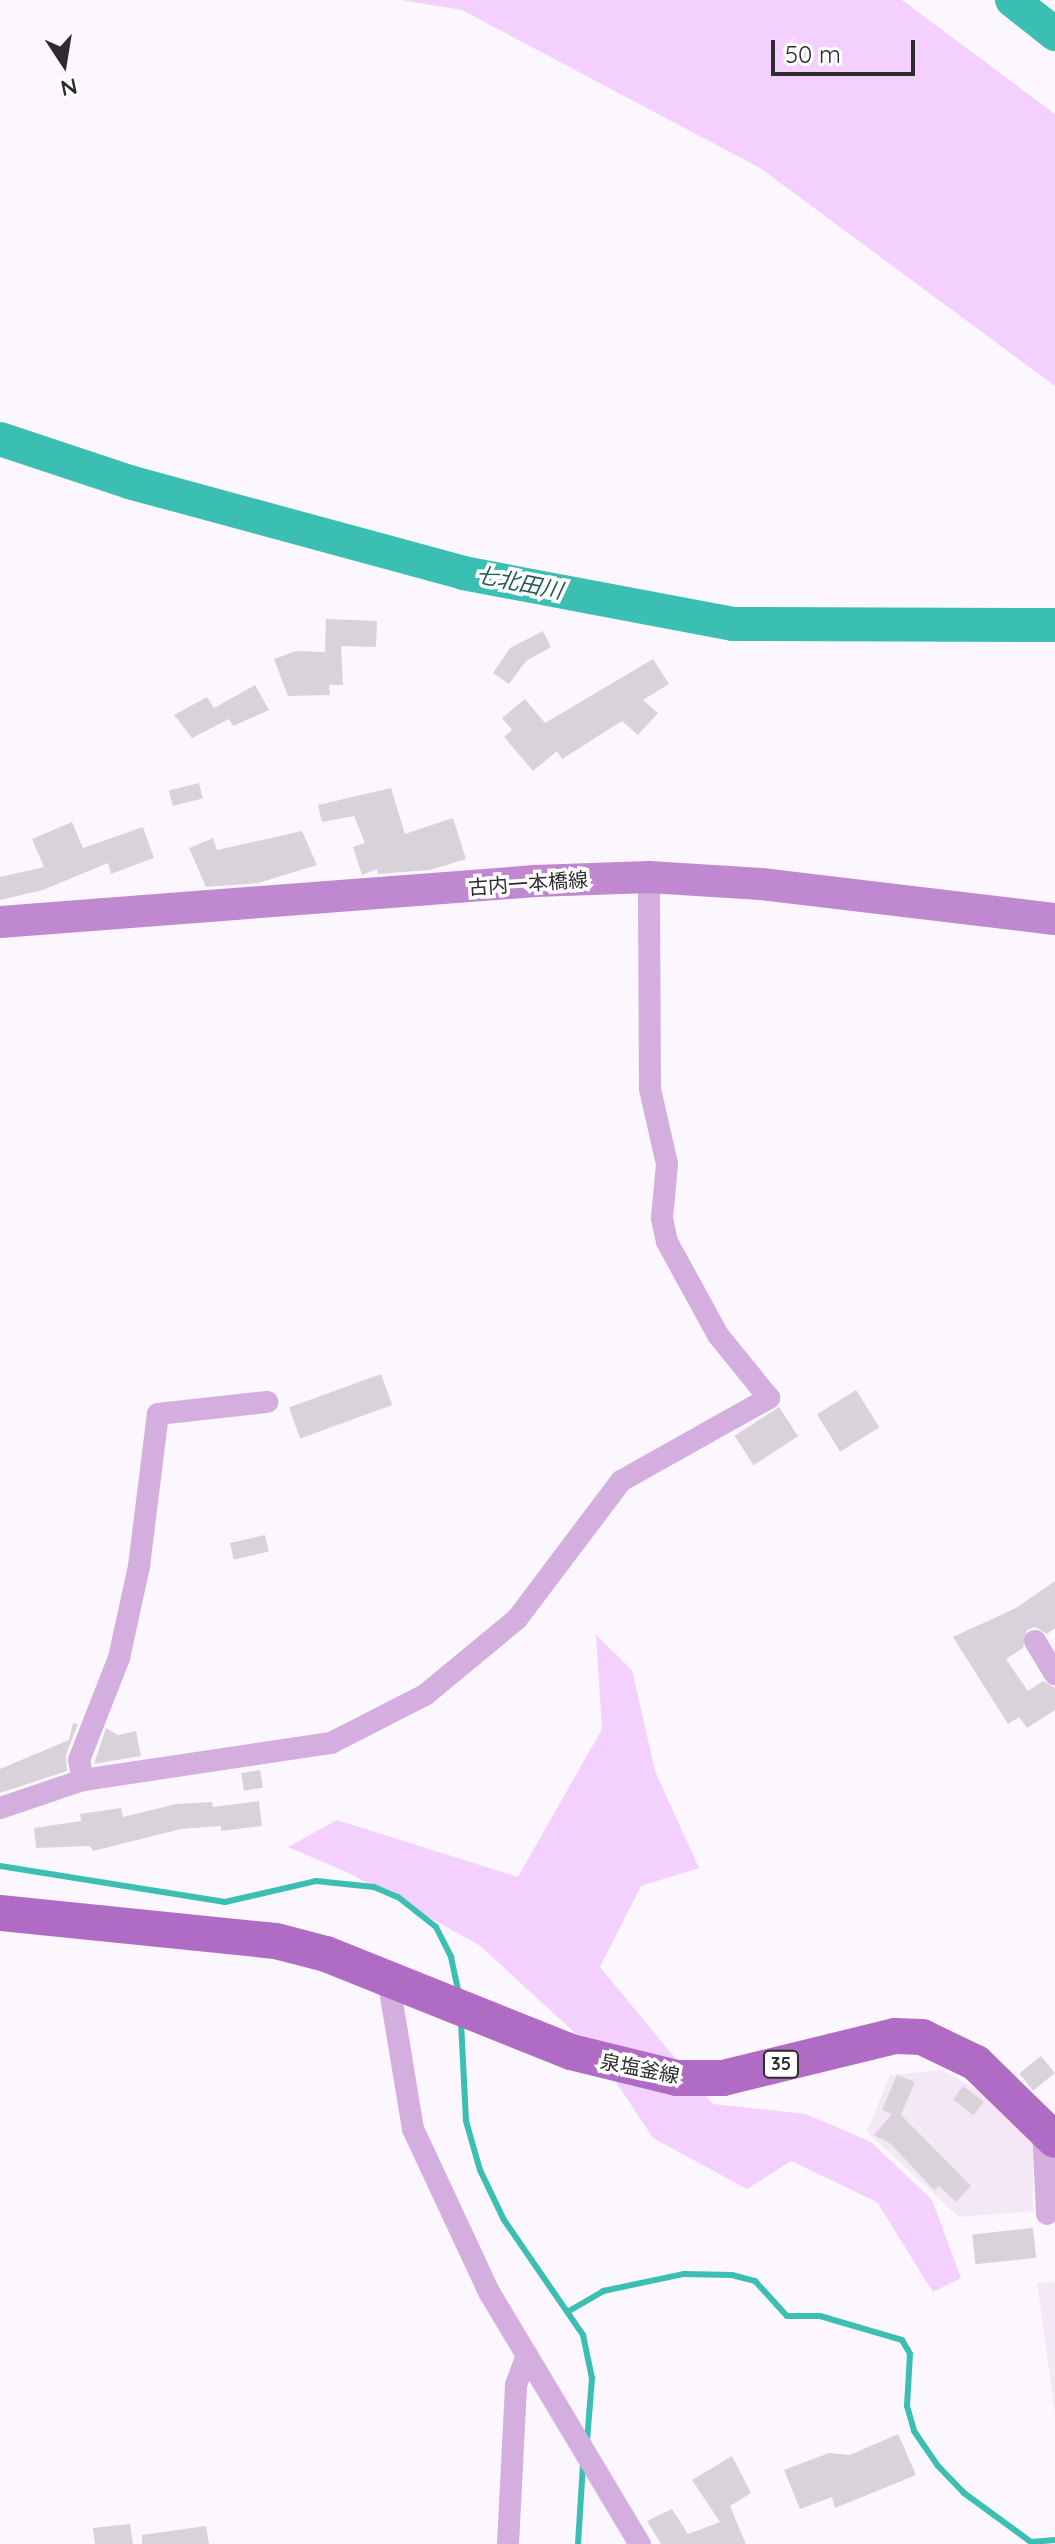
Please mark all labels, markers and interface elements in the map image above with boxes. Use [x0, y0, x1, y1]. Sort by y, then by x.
north arrow [24, 24, 104, 104]
scale bar [775, 24, 919, 74]
text: 50 m [785, 39, 841, 69]
text: N [58, 72, 80, 103]
water label: 七北田川 [473, 562, 565, 604]
street label: 古内一本橋線 [467, 867, 589, 899]
street label: 泉塩釜線 [598, 2049, 682, 2087]
road number: 35 [761, 2050, 801, 2078]

